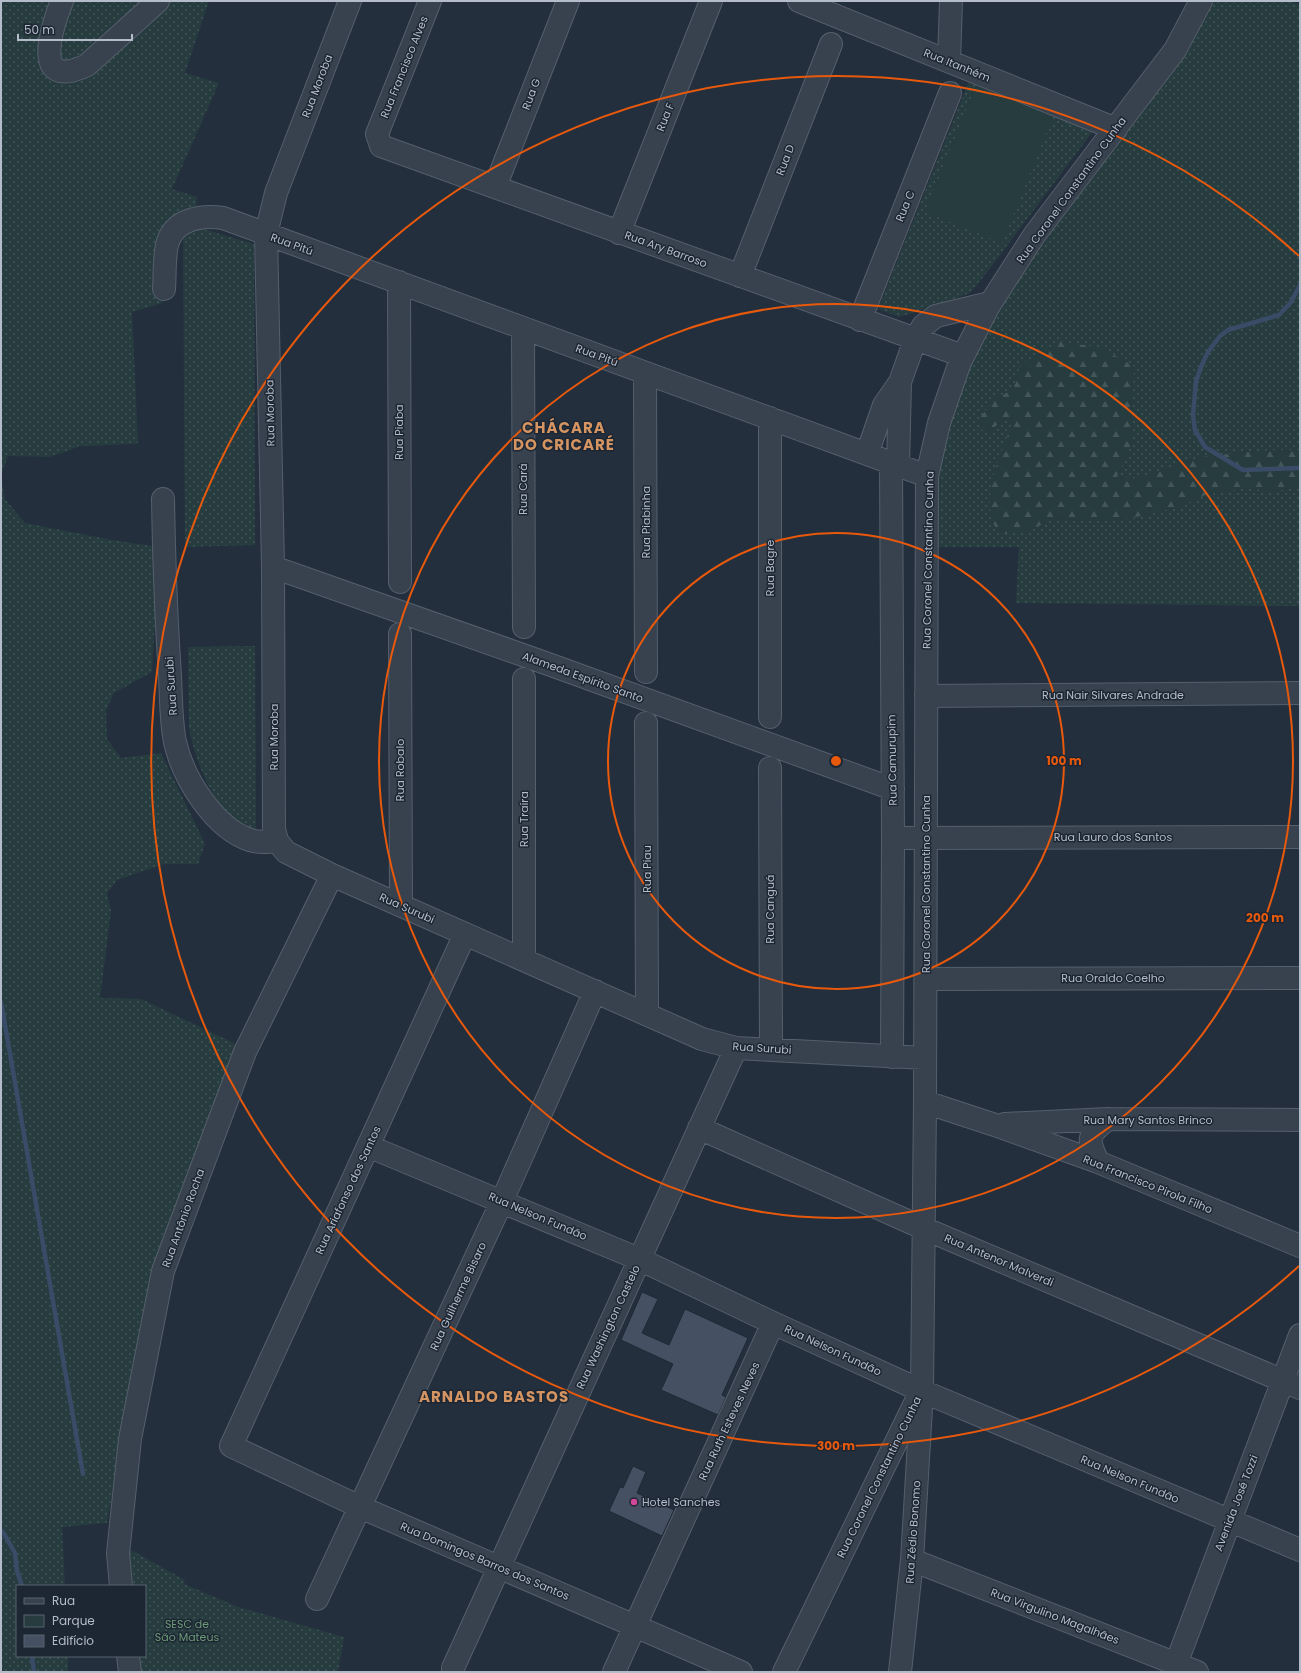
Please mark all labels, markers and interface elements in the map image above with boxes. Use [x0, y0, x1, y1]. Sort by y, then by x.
street label: Rua Francisco Alves [376, 13, 432, 120]
scale bar [18, 16, 132, 42]
text: 50 m [24, 21, 55, 38]
street label: Rua Itanhém [921, 44, 993, 86]
street label: Rua Moroba [298, 52, 336, 120]
street label: Rua G [518, 75, 544, 112]
street label: Rua F [652, 100, 678, 134]
street label: Rua Coronel Constantino Cunha [1012, 113, 1130, 267]
street label: Rua D [772, 142, 798, 178]
street label: Rua C [891, 188, 919, 224]
street label: Rua Ary Barroso [622, 227, 710, 271]
street label: Rua Pitú [268, 229, 316, 259]
street label: Rua Pitú [573, 340, 621, 370]
street label: Rua Moroba [261, 380, 279, 446]
street label: Rua Piaba [391, 404, 407, 460]
district label: CHÁCARA DO CRICARÉ [513, 417, 615, 455]
street label: Rua Cará [515, 463, 531, 515]
street label: Rua Coronel Constantino Cunha [918, 471, 938, 649]
street label: Rua Piabinha [638, 486, 654, 558]
street label: Rua Bagre [762, 540, 778, 596]
street label: Alameda Espírito Santo [520, 648, 646, 706]
street label: Rua Surubi [161, 656, 181, 716]
street label: Rua Nair Silvares Andrade [1042, 687, 1184, 703]
street label: Rua Moroba [266, 704, 282, 770]
street label: Rua Camurupim [883, 714, 901, 806]
street label: Rua Robalo [392, 739, 408, 801]
text: 100 m [1046, 752, 1082, 769]
centre of rings [829, 754, 843, 768]
street label: Rua Traíra [516, 791, 532, 847]
street label: Rua Coronel Constantino Cunha [918, 795, 934, 973]
street label: Rua Lauro dos Santos [1054, 829, 1172, 845]
street label: Rua Piau [639, 845, 655, 893]
street label: Rua Canguá [762, 875, 778, 943]
street label: Rua Surubi [377, 889, 437, 927]
text: 200 m [1246, 909, 1284, 926]
street label: Rua Oraldo Coelho [1061, 970, 1165, 986]
street label: Rua Surubi [732, 1038, 792, 1058]
street label: Rua Mary Santos Brinco [1083, 1112, 1213, 1128]
street label: Rua Ariafonso dos Santos [311, 1123, 385, 1257]
street label: Rua Francisco Pirola Filho [1081, 1151, 1215, 1217]
street label: Rua Antônio Rocha [158, 1166, 208, 1270]
street label: Rua Nelson Fundão [486, 1188, 590, 1244]
street label: Rua Antenor Malverdi [942, 1230, 1056, 1290]
street label: Rua Guilherme Bisaro [426, 1239, 490, 1353]
street label: Rua Washington Castelo [572, 1262, 644, 1392]
street label: Rua Nelson Fundão [782, 1320, 884, 1380]
street label: Rua Ruth Esteves Neves [694, 1359, 764, 1483]
district label: ARNALDO BASTOS [419, 1386, 569, 1407]
street label: Rua Coronel Constantino Cunha [833, 1394, 925, 1560]
text: 300 m [817, 1437, 855, 1454]
street label: Rua Nelson Fundão [1078, 1451, 1182, 1507]
street label: Avenida José Tozzi [1210, 1452, 1262, 1554]
street label: Rua Zédio Bonomo [901, 1480, 925, 1584]
place label: Hotel Sanches [642, 1494, 721, 1510]
marker: Hotel Sanches [629, 1497, 639, 1507]
street label: Rua Domingos Barros dos Santos [398, 1518, 572, 1604]
street label: Rua Virgulino Magalhães [988, 1584, 1122, 1648]
legend [16, 1585, 146, 1657]
text: Rua [52, 1592, 75, 1609]
text: Parque [52, 1612, 95, 1629]
park label: SESC de São Mateus [155, 1616, 219, 1645]
text: Edifício [52, 1632, 94, 1649]

